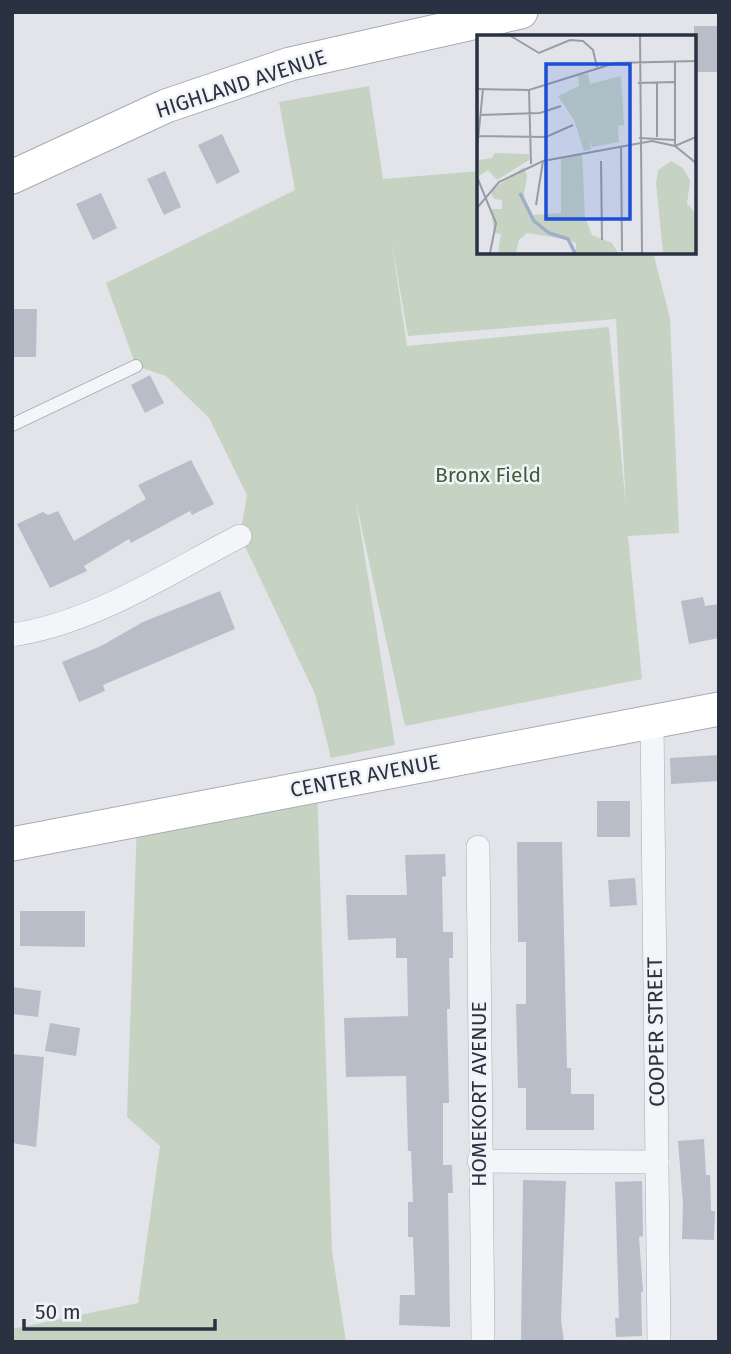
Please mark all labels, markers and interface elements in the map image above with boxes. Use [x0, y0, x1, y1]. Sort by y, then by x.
inset map [477, 35, 696, 254]
street label: HIGHLAND AVENUE [152, 44, 330, 124]
park label: Bronx Field [435, 462, 541, 488]
street label: CENTER AVENUE [288, 749, 442, 803]
street label: COOPER STREET [642, 957, 670, 1107]
street label: HOMEKORT AVENUE [466, 1001, 492, 1187]
scale bar [24, 1288, 215, 1332]
text: 50 m [35, 1299, 81, 1325]

